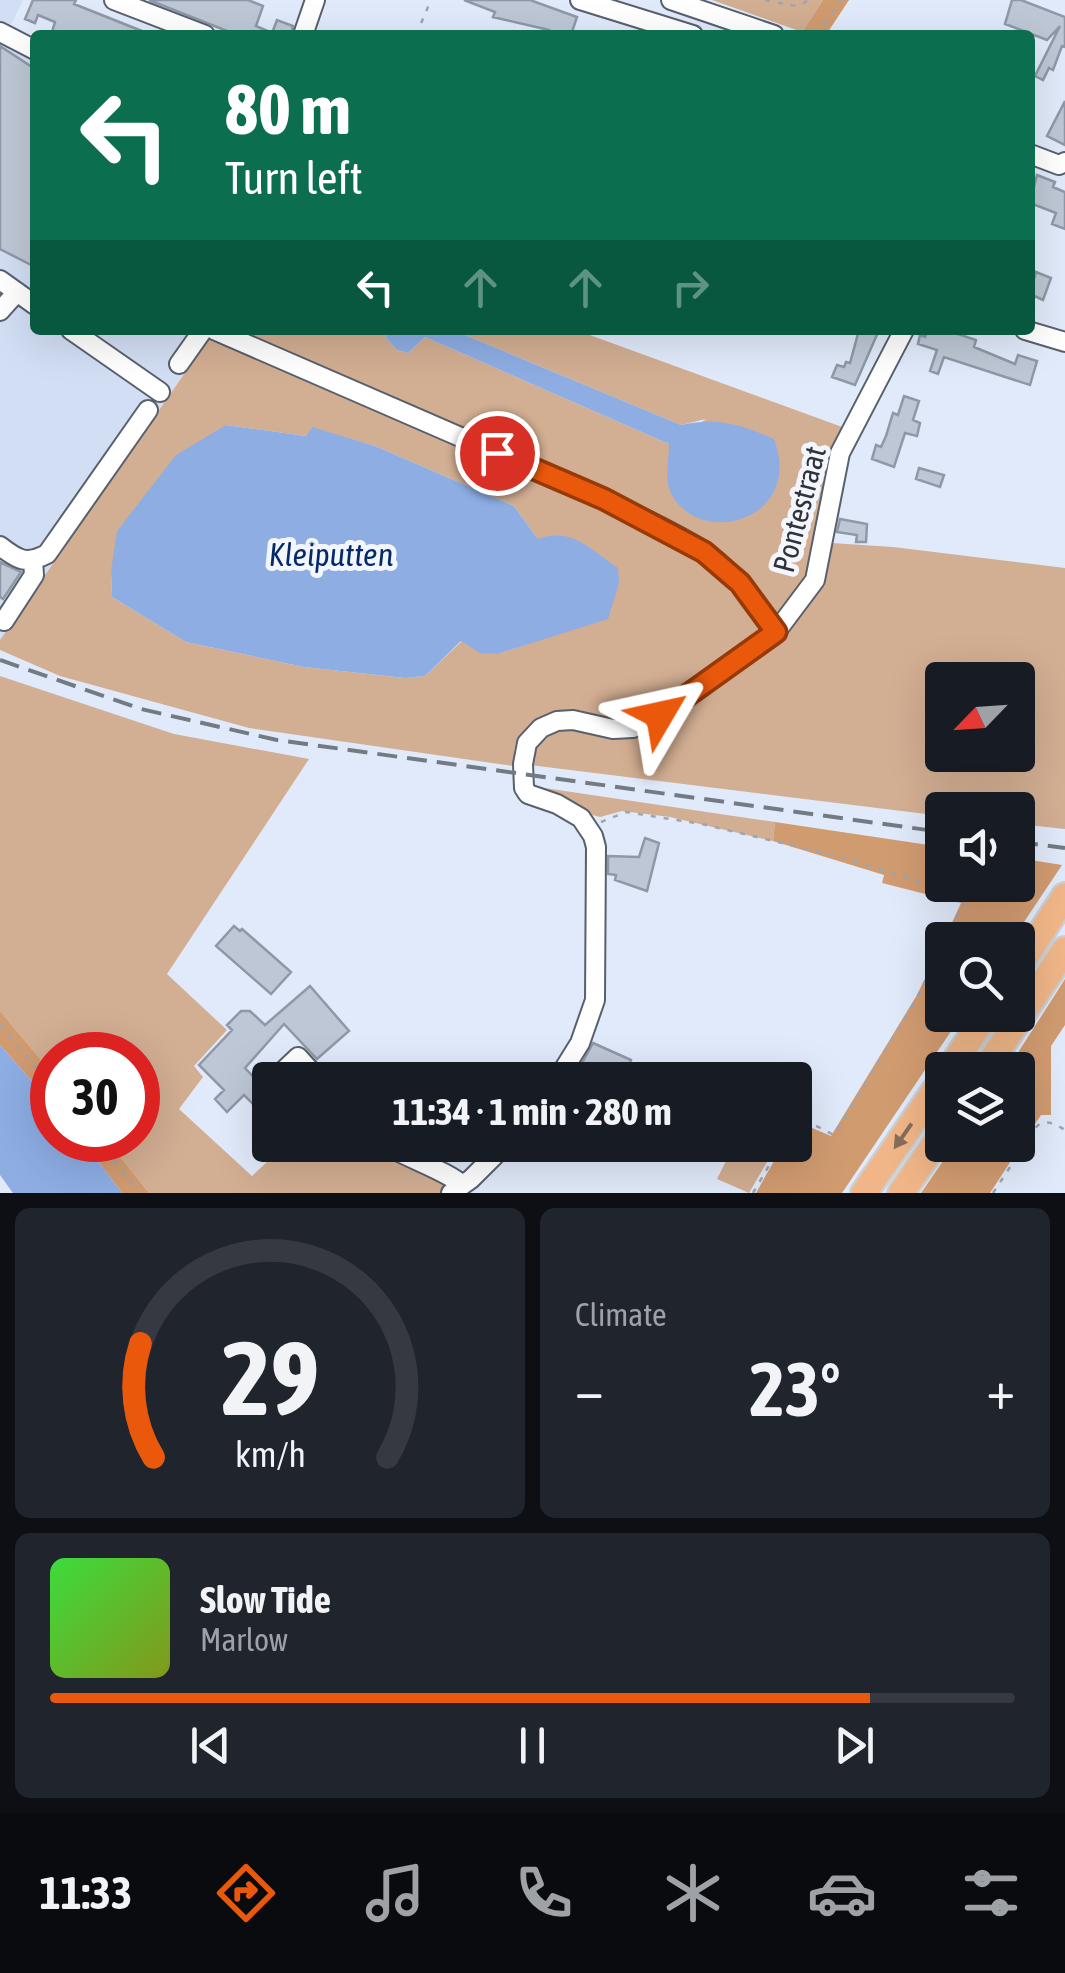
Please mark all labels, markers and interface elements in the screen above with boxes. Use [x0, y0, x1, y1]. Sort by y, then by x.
text: 80 m [225, 69, 351, 149]
icon: left [60, 70, 190, 200]
text: Turn left [225, 152, 363, 204]
icon: left [348, 260, 403, 315]
icon: ahead [453, 260, 508, 315]
icon: ahead [558, 260, 613, 315]
icon: right [663, 260, 718, 315]
pin [455, 411, 540, 496]
icon: arrive [470, 426, 525, 481]
street label: Pontestraat [766, 442, 832, 576]
water label: Kleiputten [269, 536, 393, 573]
north arrow [925, 662, 1035, 772]
map controls [925, 662, 1035, 1162]
position arrow [608, 663, 712, 767]
button: sound [925, 792, 1035, 902]
button: search [925, 922, 1035, 1032]
speed limit sign: 30 [30, 1032, 160, 1162]
button: layers [925, 1052, 1035, 1162]
text: 11:34 · 1 min · 280 m [392, 1090, 672, 1133]
one-way arrow [894, 1123, 913, 1150]
text: Climate [575, 1296, 667, 1333]
text: 29 [221, 1318, 319, 1437]
text: 23° [749, 1346, 841, 1432]
text: − [575, 1358, 604, 1421]
text: + [986, 1358, 1015, 1421]
text: km/h [235, 1434, 305, 1475]
text: Slow Tide [200, 1578, 331, 1621]
text: Marlow [200, 1621, 288, 1658]
icon: previous [183, 1718, 238, 1773]
icon: pause [505, 1718, 560, 1773]
icon: next [827, 1718, 882, 1773]
icon: directions [211, 1858, 281, 1928]
icon: music [360, 1858, 430, 1928]
icon: phone [509, 1858, 579, 1928]
icon: climate [658, 1858, 728, 1928]
icon: car [807, 1858, 877, 1928]
icon: filters [956, 1858, 1026, 1928]
text: 11:33 [39, 1867, 132, 1919]

